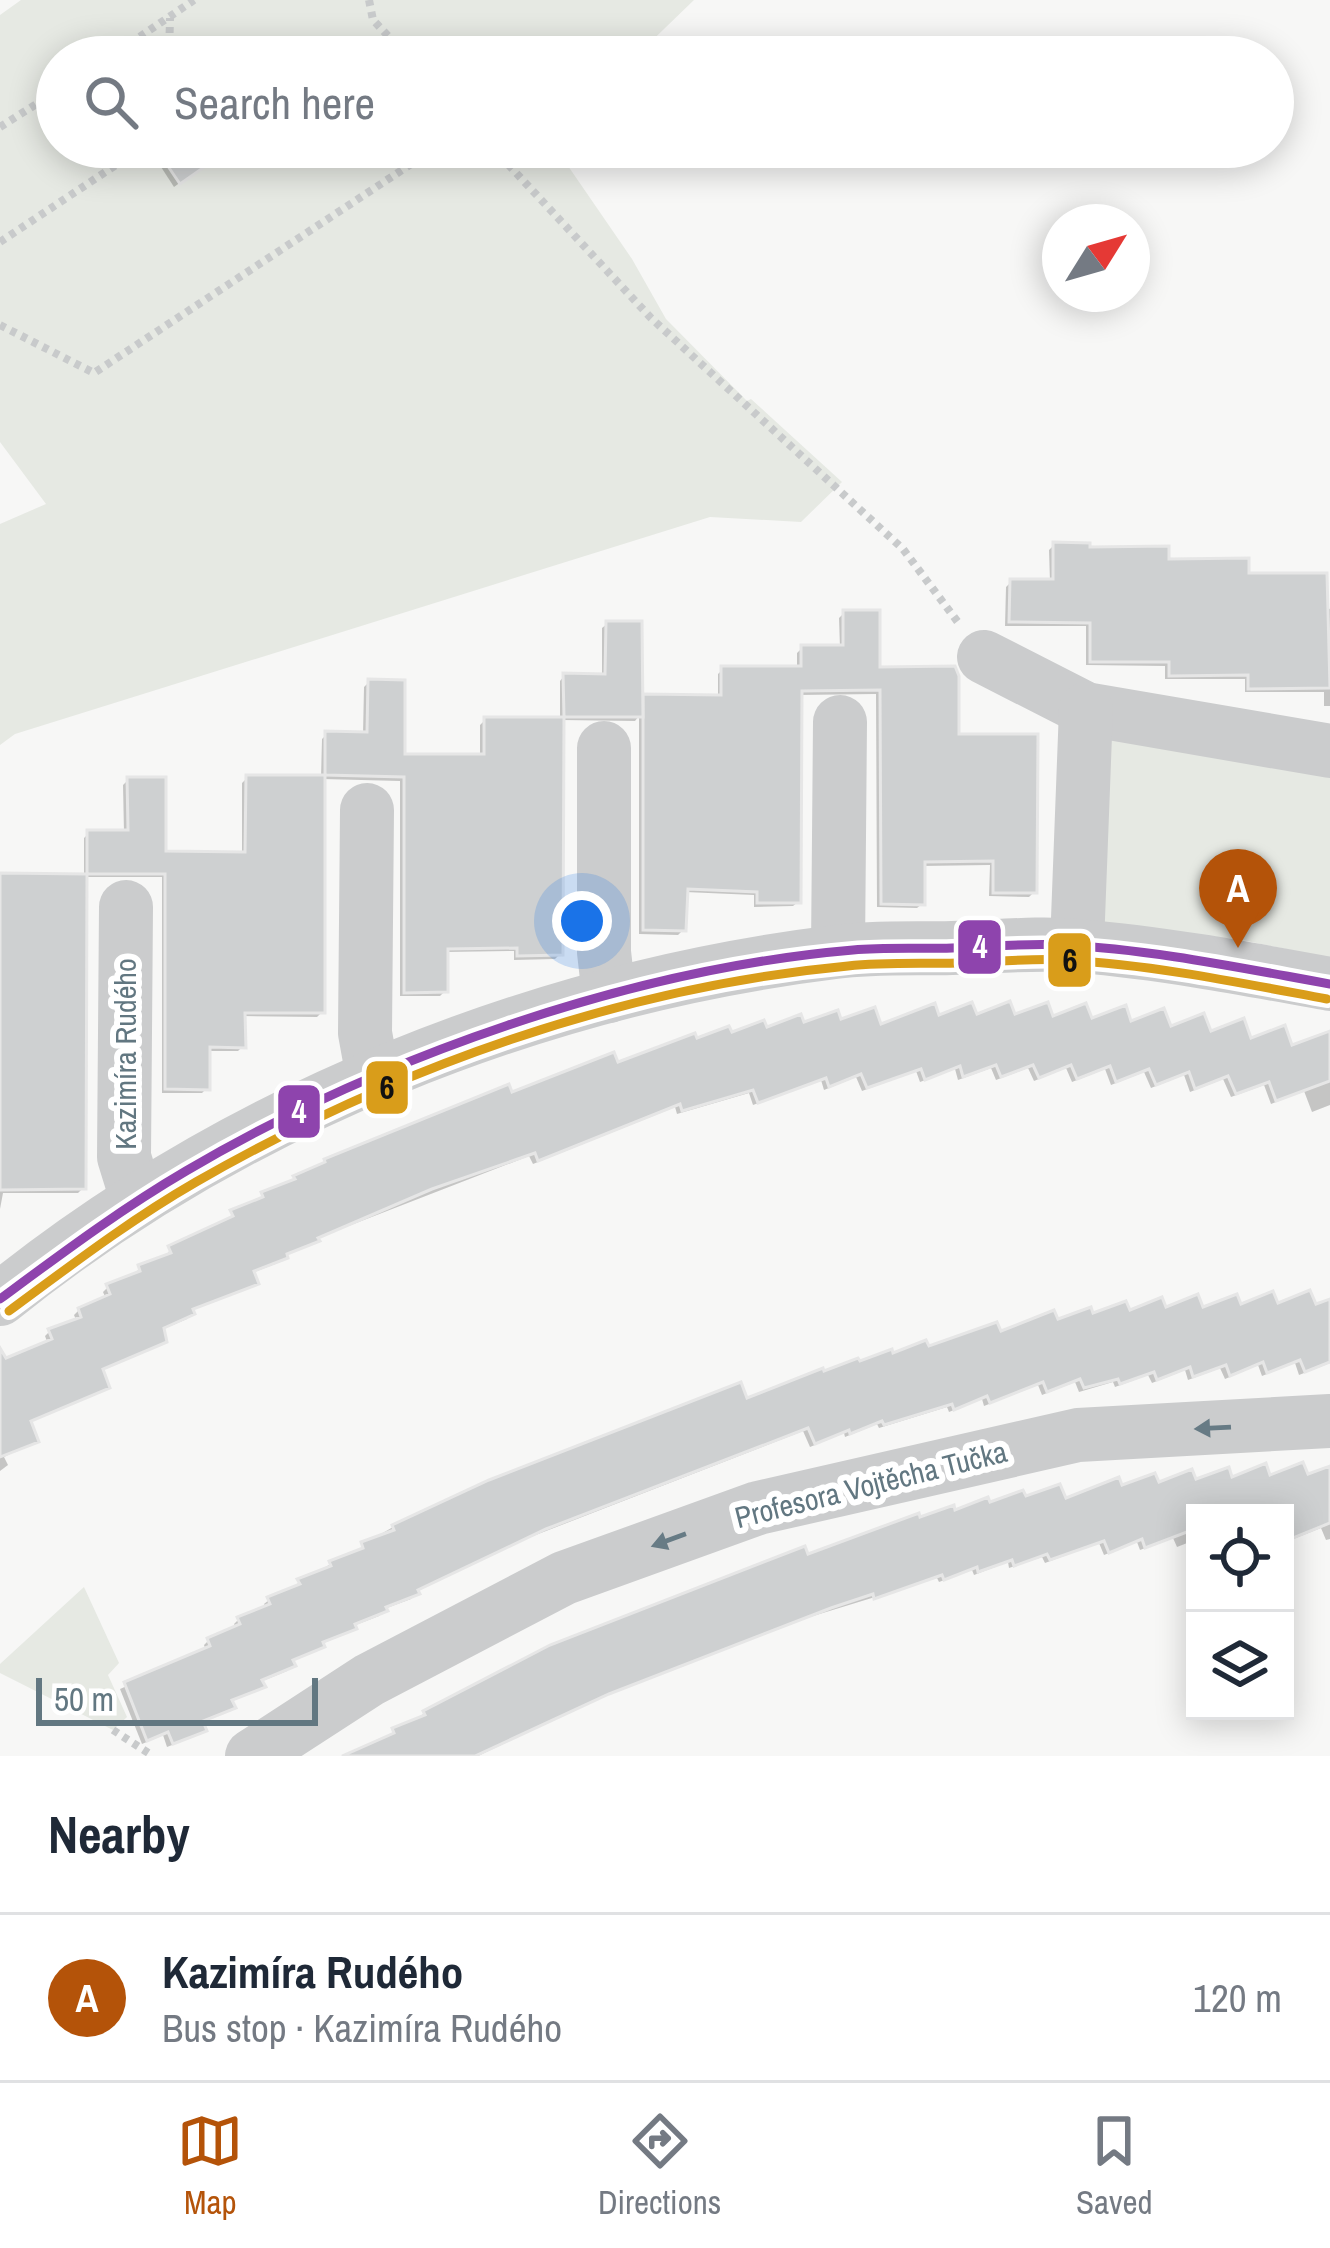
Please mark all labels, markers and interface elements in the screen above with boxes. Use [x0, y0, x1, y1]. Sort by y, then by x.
search box [36, 36, 1294, 168]
icon: search [78, 69, 144, 135]
text: Search here [174, 72, 375, 133]
north arrow [1042, 204, 1150, 312]
pin: A [1199, 849, 1277, 948]
your location [552, 891, 612, 951]
line badge: 4 [956, 918, 1003, 976]
text: 4 [972, 924, 988, 968]
line badge: 6 [1046, 931, 1093, 989]
text: 6 [1062, 938, 1078, 982]
street label: Kazimíra Rudého [105, 958, 145, 1150]
line badge: 6 [364, 1059, 410, 1116]
text: 6 [379, 1065, 395, 1109]
line badge: 4 [276, 1083, 322, 1140]
text: 4 [291, 1089, 307, 1133]
one-way arrow [1193, 1419, 1231, 1438]
street label: Profesora Vojtěcha Tučka [730, 1431, 1011, 1537]
map controls [1186, 1504, 1294, 1720]
button: locate [1186, 1504, 1294, 1612]
one-way arrow [651, 1532, 687, 1550]
button: layers [1186, 1612, 1294, 1720]
scale bar [36, 1672, 318, 1725]
text: 50 m [54, 1677, 114, 1721]
text: Nearby [48, 1800, 190, 1869]
text: Kazimíra Rudého [162, 1941, 463, 2002]
text: A [75, 1972, 99, 2024]
text: 120 m [1193, 1972, 1282, 2024]
text: Bus stop · Kazimíra Rudého [162, 2002, 562, 2054]
tab: Map [177, 2108, 243, 2224]
tab: Directions [598, 2108, 721, 2224]
tab: Saved [1076, 2108, 1153, 2224]

